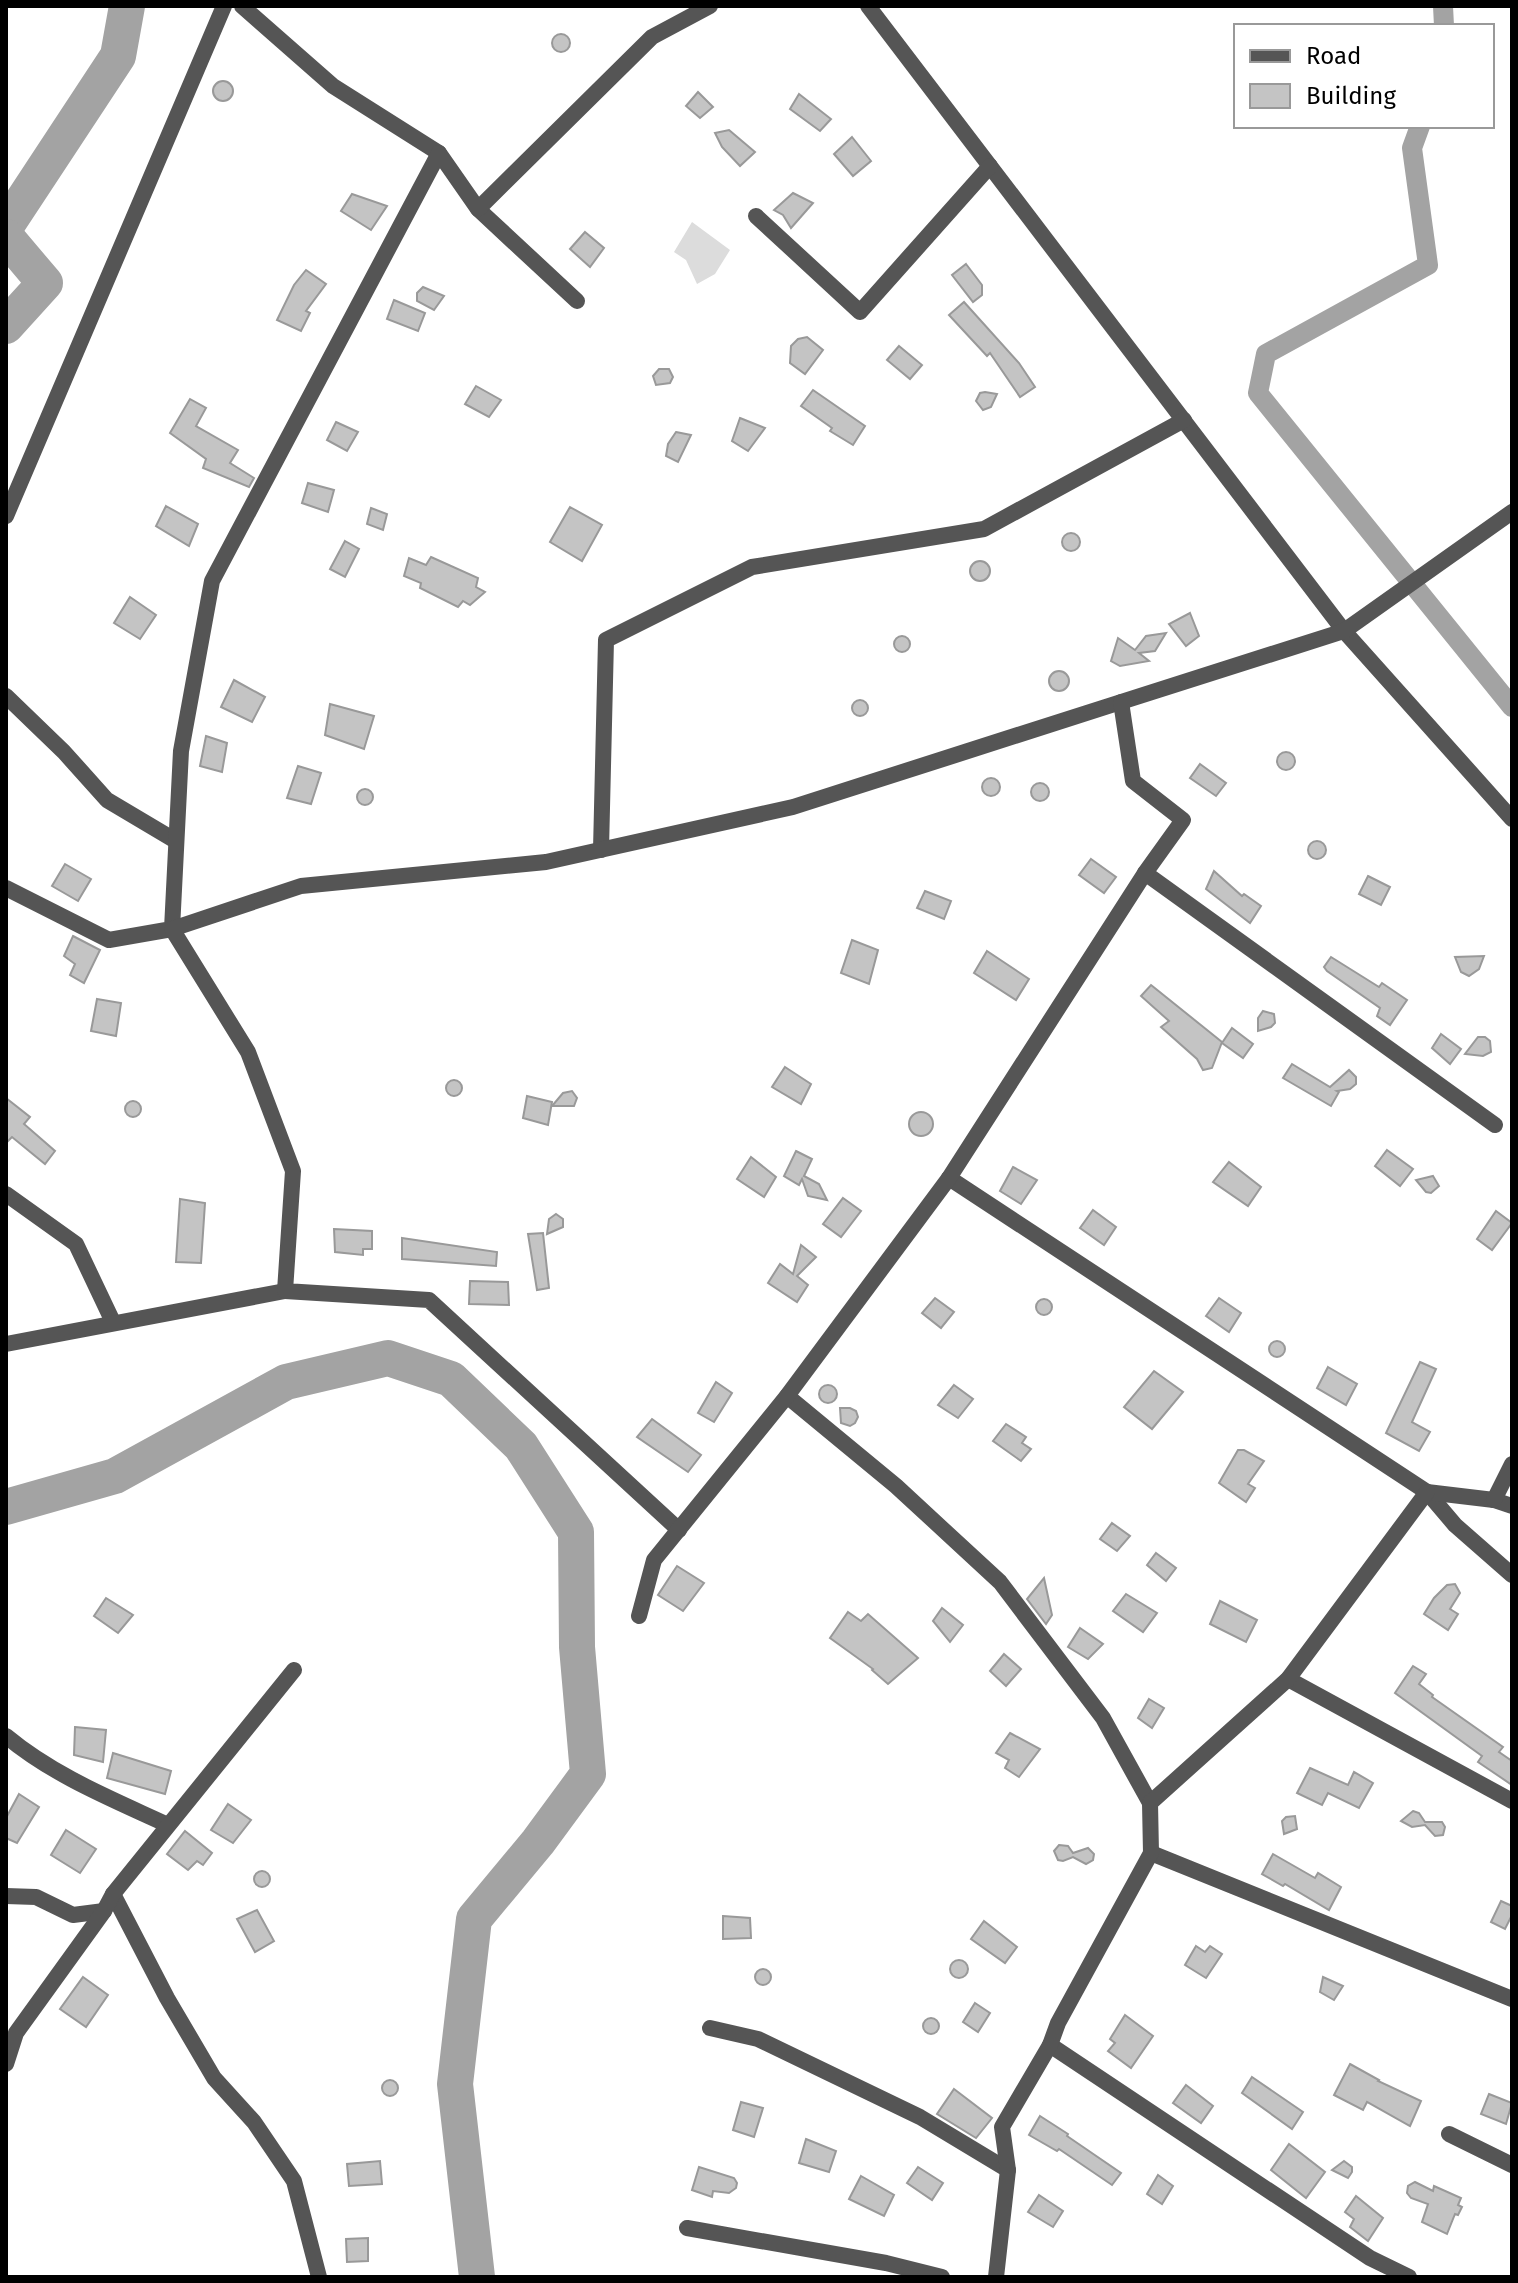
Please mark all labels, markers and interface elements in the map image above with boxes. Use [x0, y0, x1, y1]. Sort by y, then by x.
legend [1234, 24, 1494, 128]
text: Road [1306, 42, 1361, 70]
text: Building [1306, 82, 1396, 110]

